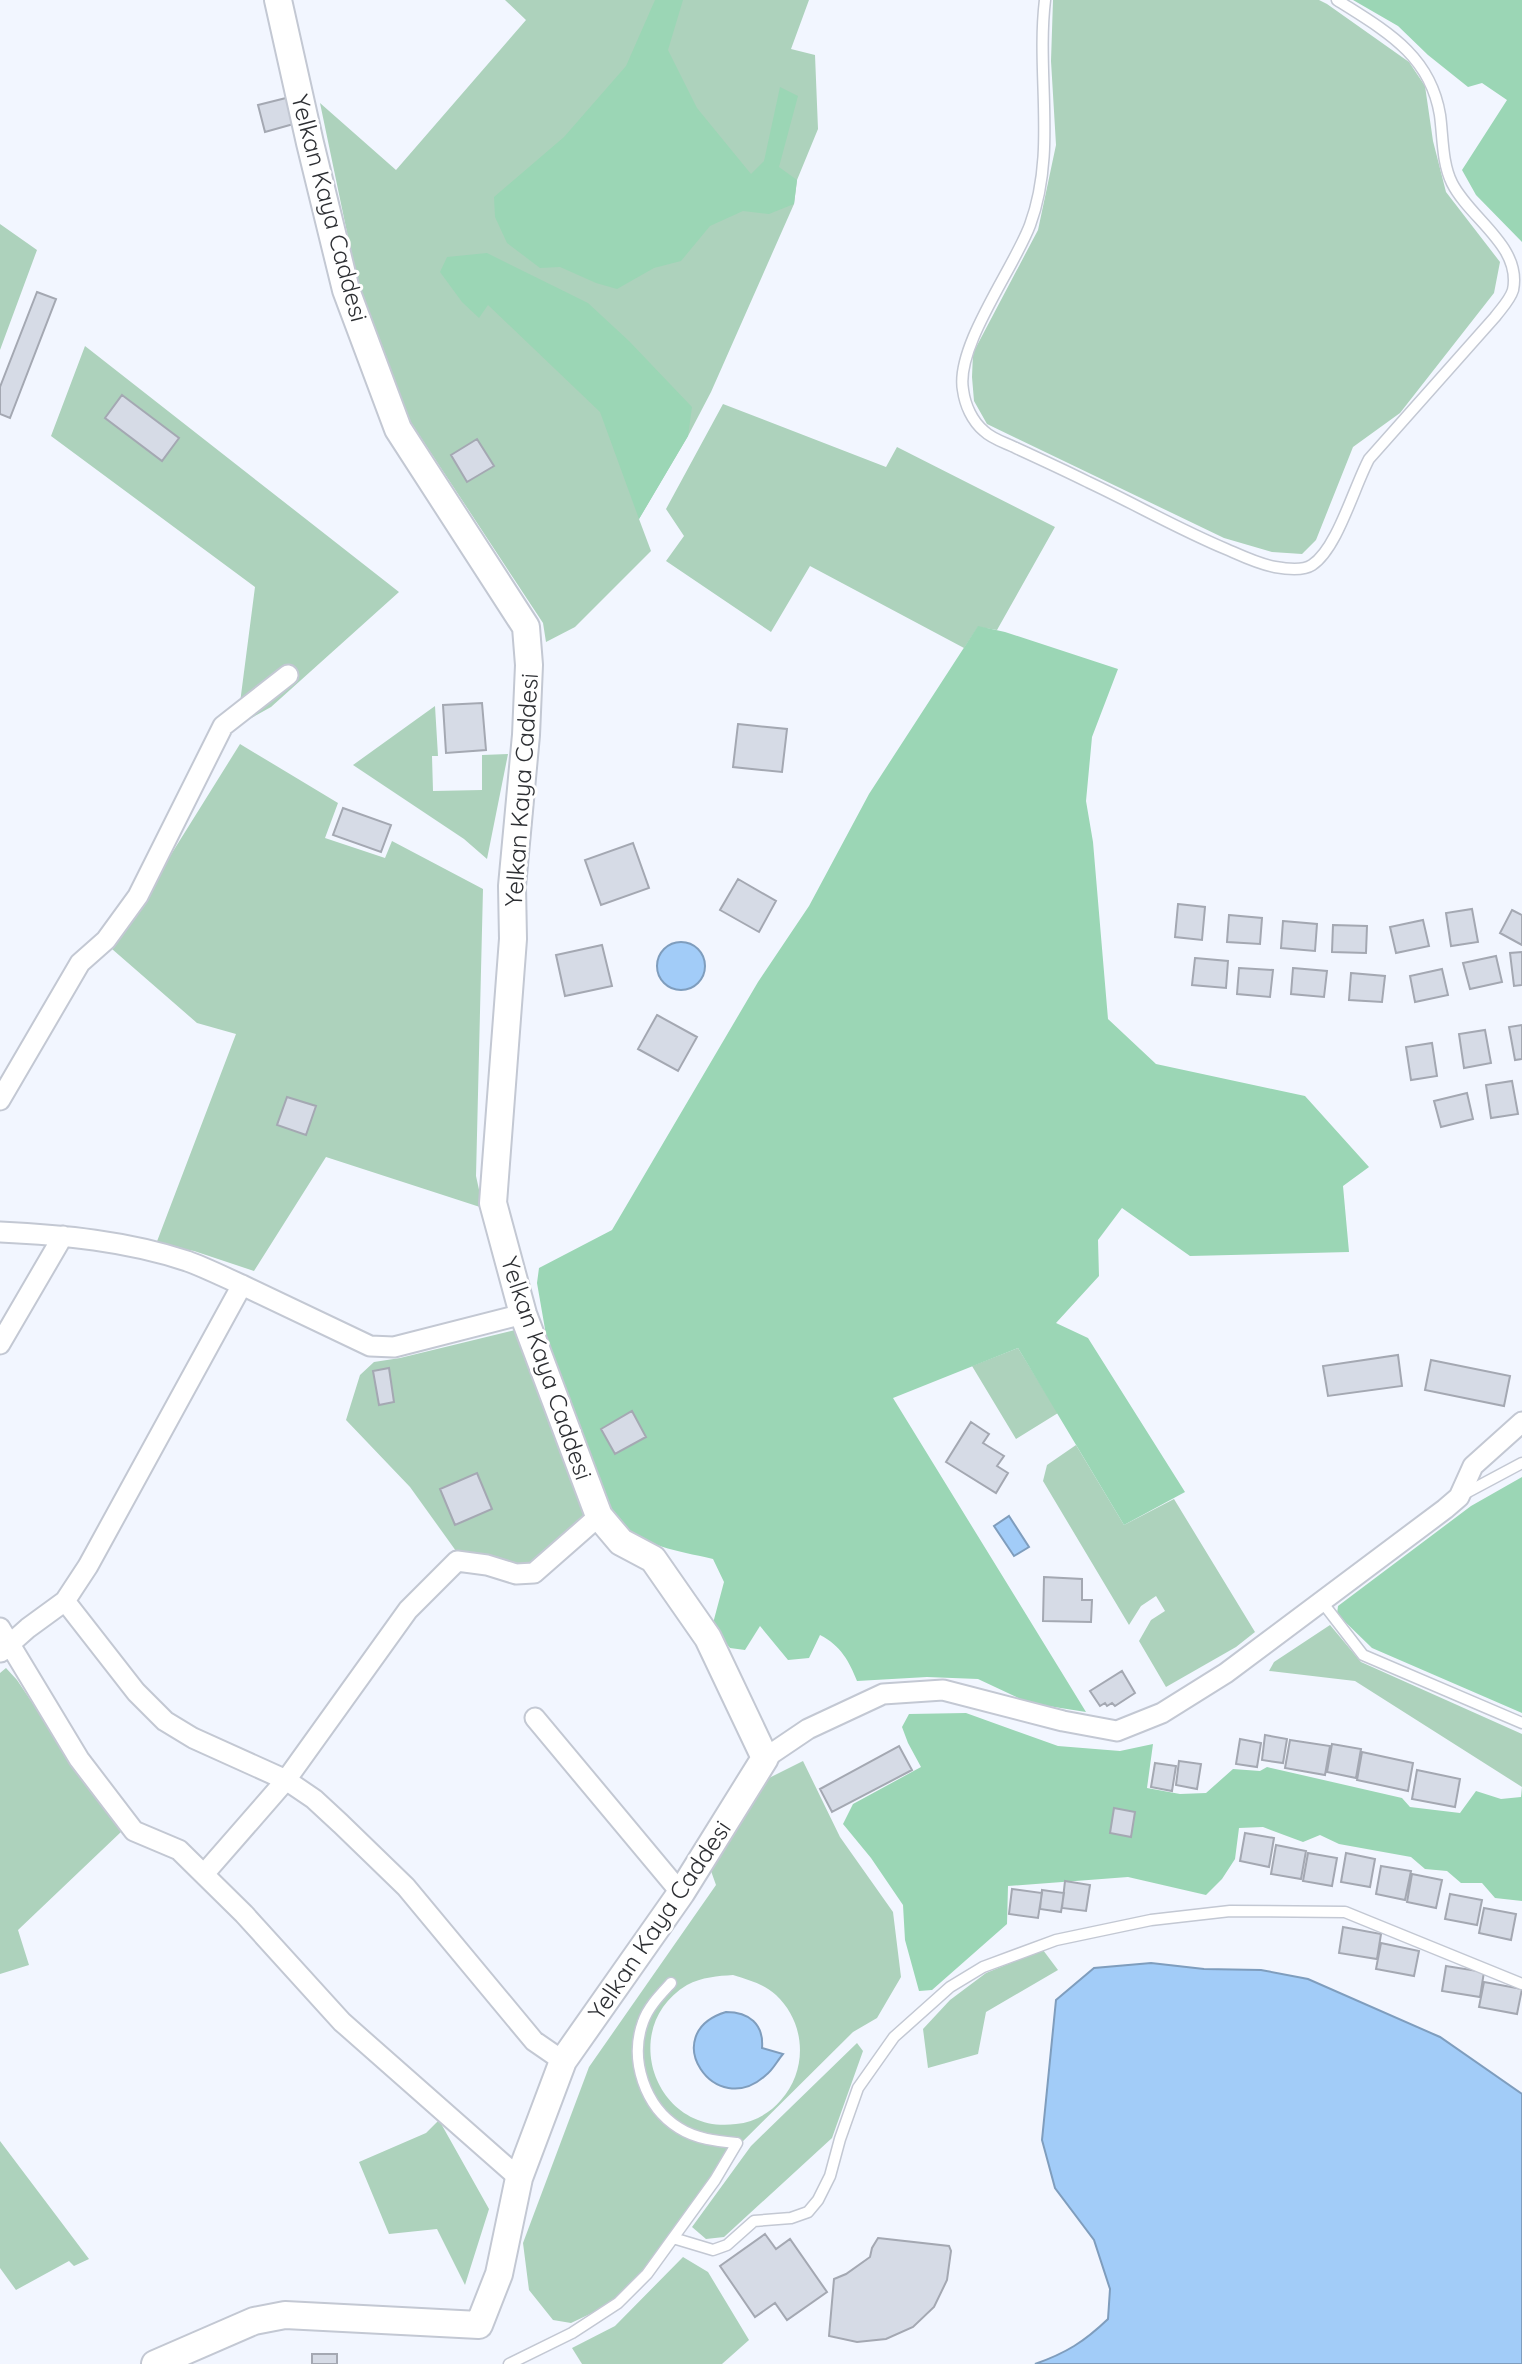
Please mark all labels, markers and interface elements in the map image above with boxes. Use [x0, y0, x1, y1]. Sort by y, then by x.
street label: Yelkan Kaya Caddesi [285, 91, 375, 325]
street label: Yelkan Kaya Caddesi [498, 672, 544, 908]
street label: Yelkan Kaya Caddesi [495, 1253, 599, 1483]
street label: Yelkan Kaya Caddesi [581, 1815, 737, 2025]

